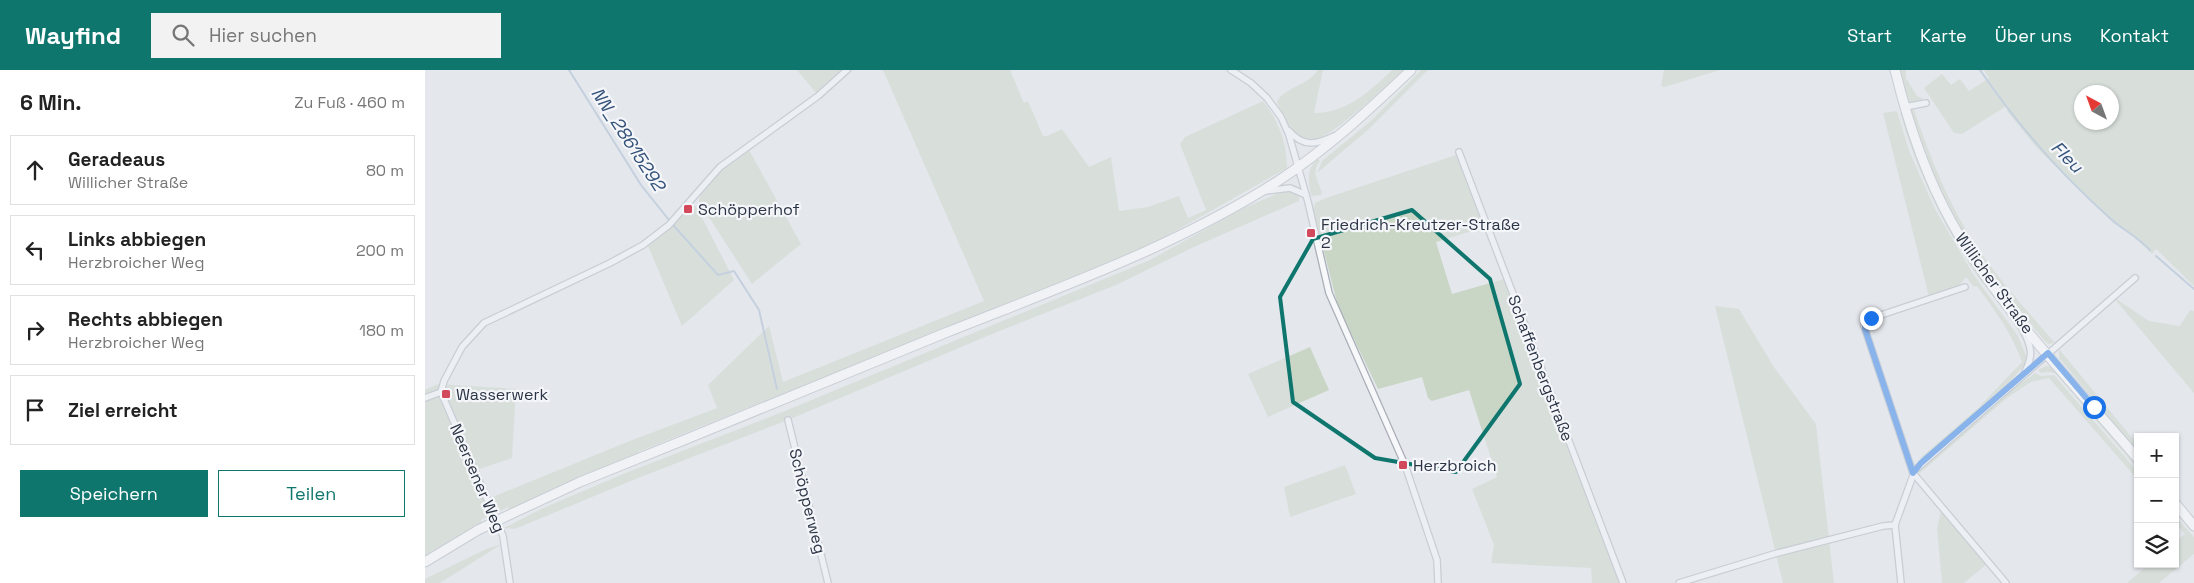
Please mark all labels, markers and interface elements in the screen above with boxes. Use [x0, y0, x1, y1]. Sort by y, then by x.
search box [151, 13, 501, 58]
text: Wayfind [25, 20, 121, 51]
icon: search [169, 21, 197, 49]
text: Hier suchen [209, 23, 317, 48]
text: Start [1847, 24, 1892, 47]
text: Karte [1920, 24, 1967, 47]
text: Über uns [1995, 24, 2072, 47]
text: Kontakt [2100, 24, 2169, 47]
water label: NN_28615292 [586, 83, 672, 197]
north arrow [2074, 85, 2119, 130]
text: 6 Min. [20, 89, 82, 116]
text: Zu Fuß · 460 m [294, 92, 405, 113]
water label: Fleu [2047, 136, 2089, 178]
text: Geradeaus [68, 147, 165, 172]
icon: ahead [21, 156, 49, 184]
text: 80 m [366, 160, 404, 181]
text: Willicher Straße [68, 172, 188, 193]
place label: Schöpperhof [698, 199, 800, 220]
marker: Schöpperhof [682, 203, 694, 215]
place label: Friedrich-Kreutzer-Straße 2 [1321, 214, 1520, 253]
text: Links abbiegen [68, 227, 206, 252]
marker: Friedrich-Kreutzer-Straße 2 [1305, 227, 1317, 239]
street label: Willicher Straße [1951, 228, 2038, 338]
icon: left [21, 236, 49, 264]
text: 200 m [356, 240, 404, 261]
text: Herzbroicher Weg [68, 252, 205, 273]
street label: Schaffenbergstraße [1503, 292, 1578, 444]
text: Rechts abbiegen [68, 307, 223, 332]
route end [1860, 307, 1883, 330]
icon: right [21, 316, 49, 344]
text: 180 m [359, 320, 404, 341]
text: Herzbroicher Weg [68, 332, 205, 353]
place label: Wasserwerk [456, 384, 549, 405]
marker: Wasserwerk [440, 388, 452, 400]
icon: arrive [21, 396, 49, 424]
route start [2083, 396, 2106, 419]
text: Ziel erreicht [68, 398, 178, 423]
street label: Neersener Weg [445, 421, 510, 536]
map controls [2134, 433, 2179, 568]
button: + [2134, 433, 2179, 478]
street label: Schöpperweg [784, 446, 831, 556]
place label: Herzbroich [1413, 455, 1497, 476]
marker: Herzbroich [1397, 459, 1409, 471]
button: Speichern [20, 470, 208, 517]
button: Teilen [218, 470, 405, 517]
button: − [2134, 478, 2179, 523]
button: layers [2134, 523, 2179, 568]

